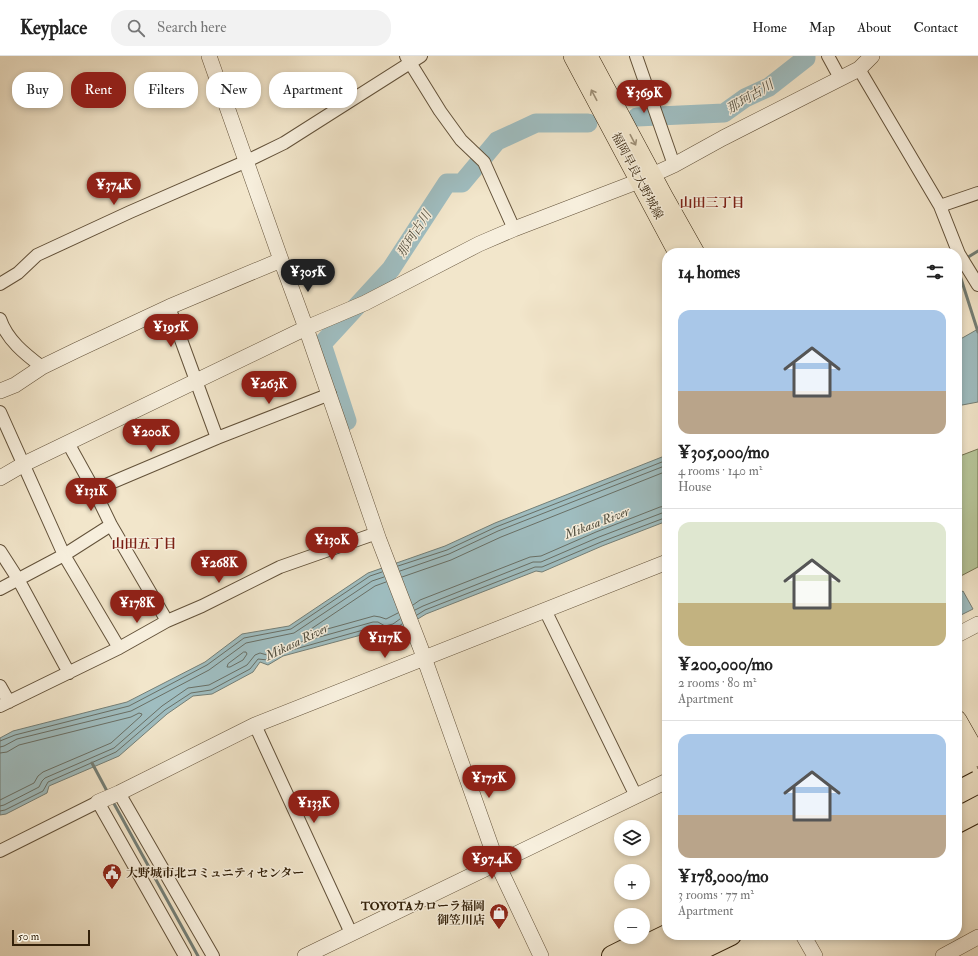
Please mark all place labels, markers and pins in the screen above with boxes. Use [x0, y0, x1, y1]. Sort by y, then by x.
pin: ¥369K [616, 80, 672, 114]
pin: ¥374K [86, 172, 142, 206]
pin: ¥305K [280, 259, 336, 293]
pin: ¥195K [143, 314, 199, 348]
pin: ¥263K [241, 371, 297, 405]
pin: ¥200K [123, 419, 179, 453]
pin: ¥131K [63, 478, 119, 512]
pin: ¥130K [304, 527, 360, 561]
pin: ¥268K [191, 550, 247, 584]
pin: ¥178K [109, 590, 165, 624]
pin: ¥117K [357, 625, 413, 659]
pin: ¥175K [461, 765, 517, 799]
pin: ¥133K [286, 790, 342, 824]
pin: ¥97.4K [459, 846, 525, 880]
public building icon: 大野城市北コミュニティセンター [101, 862, 123, 890]
place label: 大野城市北コミュニティセンター [126, 866, 304, 881]
place label: TOYOTAカローラ福岡 御笠川店 [360, 899, 485, 928]
shop icon: TOYOTAカローラ福岡 御笠川店 [488, 902, 510, 930]

